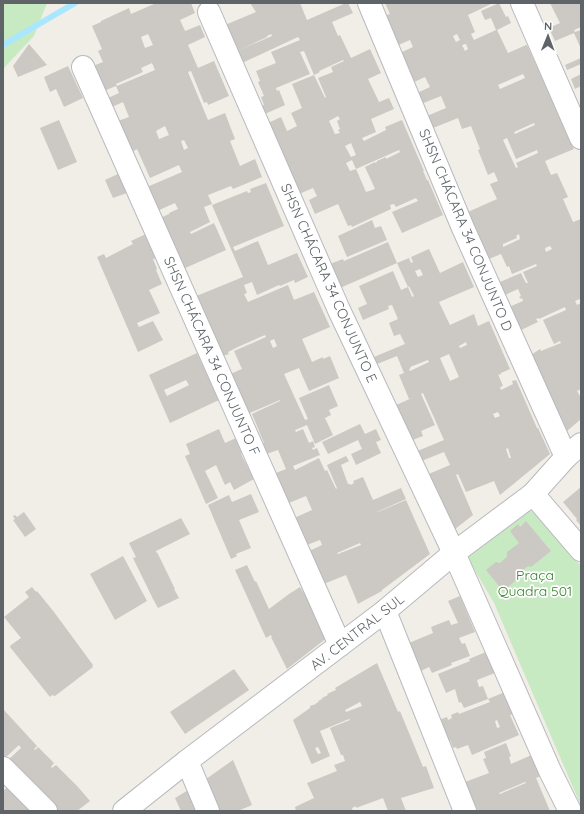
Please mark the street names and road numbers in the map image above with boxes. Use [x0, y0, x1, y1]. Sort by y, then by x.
street label: SHSN CHÁCARA 34 CONJUNTO D [415, 126, 517, 334]
street label: SHSN CHÁCARA 34 CONJUNTO E [277, 181, 381, 385]
street label: SHSN CHÁCARA 34 CONJUNTO F [160, 254, 264, 458]
street label: AV. CENTRAL SUL [306, 589, 408, 674]

